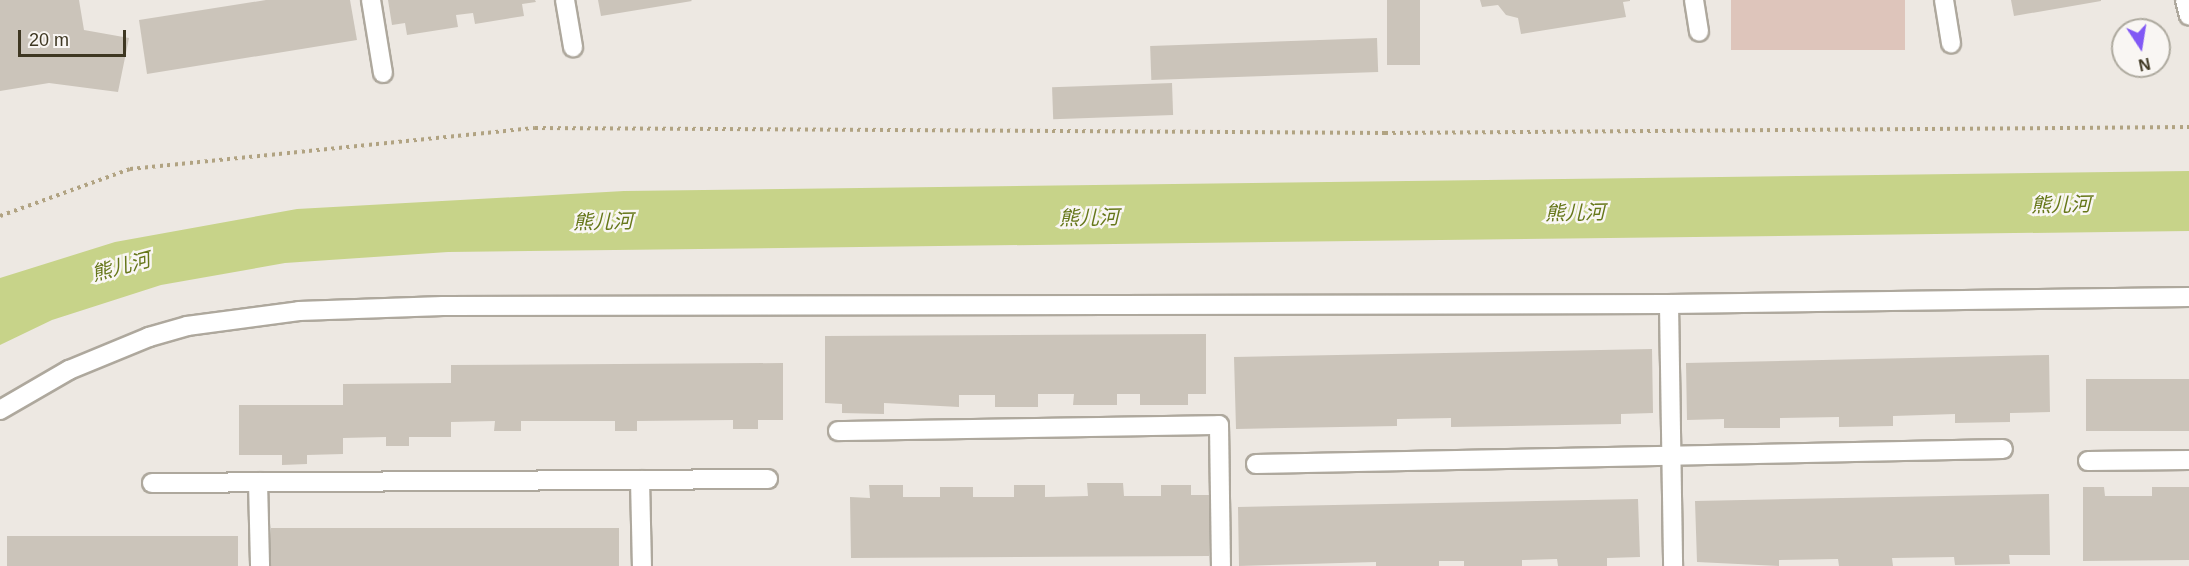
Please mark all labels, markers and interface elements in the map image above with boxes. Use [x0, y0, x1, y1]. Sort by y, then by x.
scale bar [21, 18, 129, 56]
north arrow [2111, 18, 2171, 78]
text: 20 m [29, 30, 69, 50]
text: N [2137, 55, 2152, 74]
water label: 熊儿河 [2031, 192, 2091, 218]
water label: 熊儿河 [1545, 200, 1605, 226]
water label: 熊儿河 [1059, 205, 1119, 231]
water label: 熊儿河 [573, 209, 633, 235]
water label: 熊儿河 [89, 248, 153, 286]

